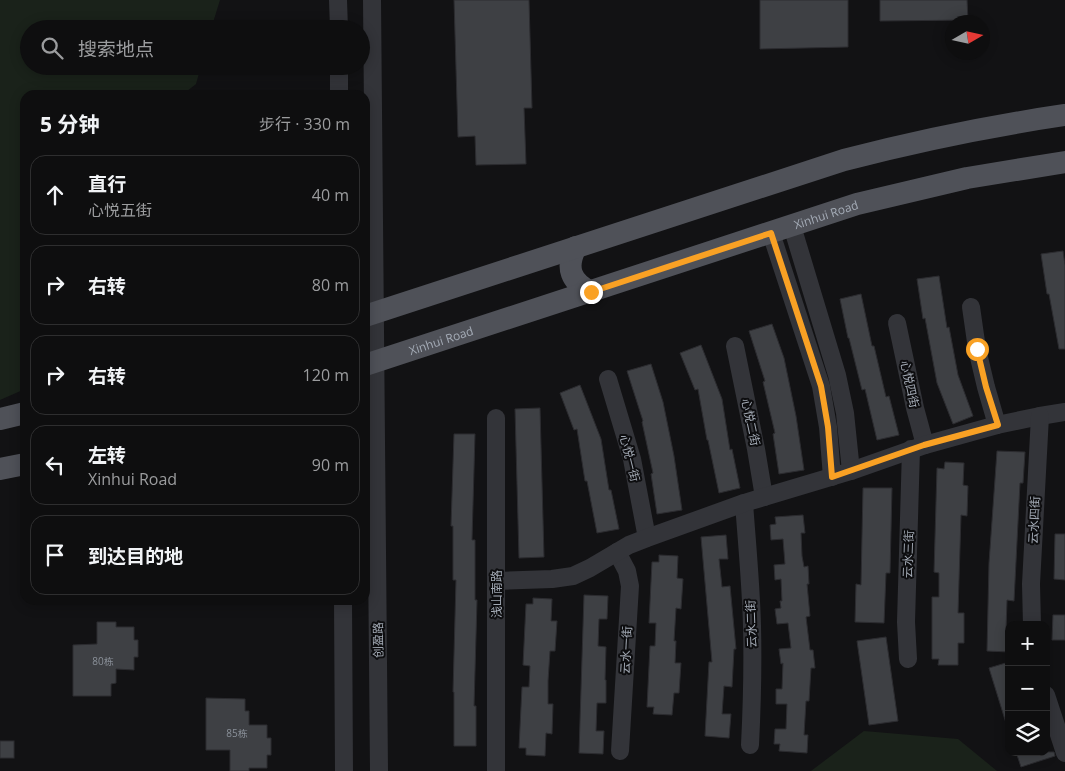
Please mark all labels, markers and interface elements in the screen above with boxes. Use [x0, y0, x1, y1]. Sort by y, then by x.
north arrow [945, 15, 990, 60]
search box [20, 20, 370, 75]
icon: search [38, 34, 66, 62]
text: 搜索地点 [78, 36, 154, 62]
text: 5 分钟 [40, 110, 99, 138]
text: 步行 · 330 m [259, 113, 350, 135]
text: 直行 [88, 171, 126, 197]
icon: ahead [41, 181, 69, 209]
text: 40 m [312, 184, 349, 206]
street label: Xinhui Road [792, 196, 860, 233]
text: 心悦五街 [88, 199, 152, 221]
icon: right [41, 271, 69, 299]
text: 右转 [88, 273, 126, 299]
text: 80 m [312, 274, 349, 296]
route end [580, 281, 603, 304]
street label: Xinhui Road [407, 322, 475, 359]
route start [966, 338, 989, 361]
street label: 心悦四街 [897, 359, 923, 409]
icon: right [41, 361, 69, 389]
text: 右转 [88, 363, 126, 389]
text: 120 m [303, 364, 349, 386]
street label: 心悦二街 [738, 397, 764, 447]
street label: 心悦一街 [616, 433, 644, 483]
text: 左转 [88, 442, 126, 468]
icon: left [41, 451, 69, 479]
text: 90 m [312, 454, 349, 476]
text: Xinhui Road [88, 468, 177, 490]
street label: 云水四街 [1024, 496, 1044, 544]
street label: 云水三街 [899, 530, 917, 578]
icon: arrive [41, 541, 69, 569]
text: 到达目的地 [88, 543, 183, 569]
street label: 浅山南路 [488, 570, 505, 618]
street label: 云水二街 [742, 600, 760, 648]
map controls [1005, 621, 1050, 756]
button: + [1005, 621, 1050, 666]
street label: 创盈路 [369, 622, 387, 658]
street label: 云水一街 [616, 626, 636, 674]
house number: 80栋 [92, 654, 114, 668]
button: − [1005, 666, 1050, 711]
button: layers [1005, 711, 1050, 756]
house number: 85栋 [226, 726, 248, 740]

